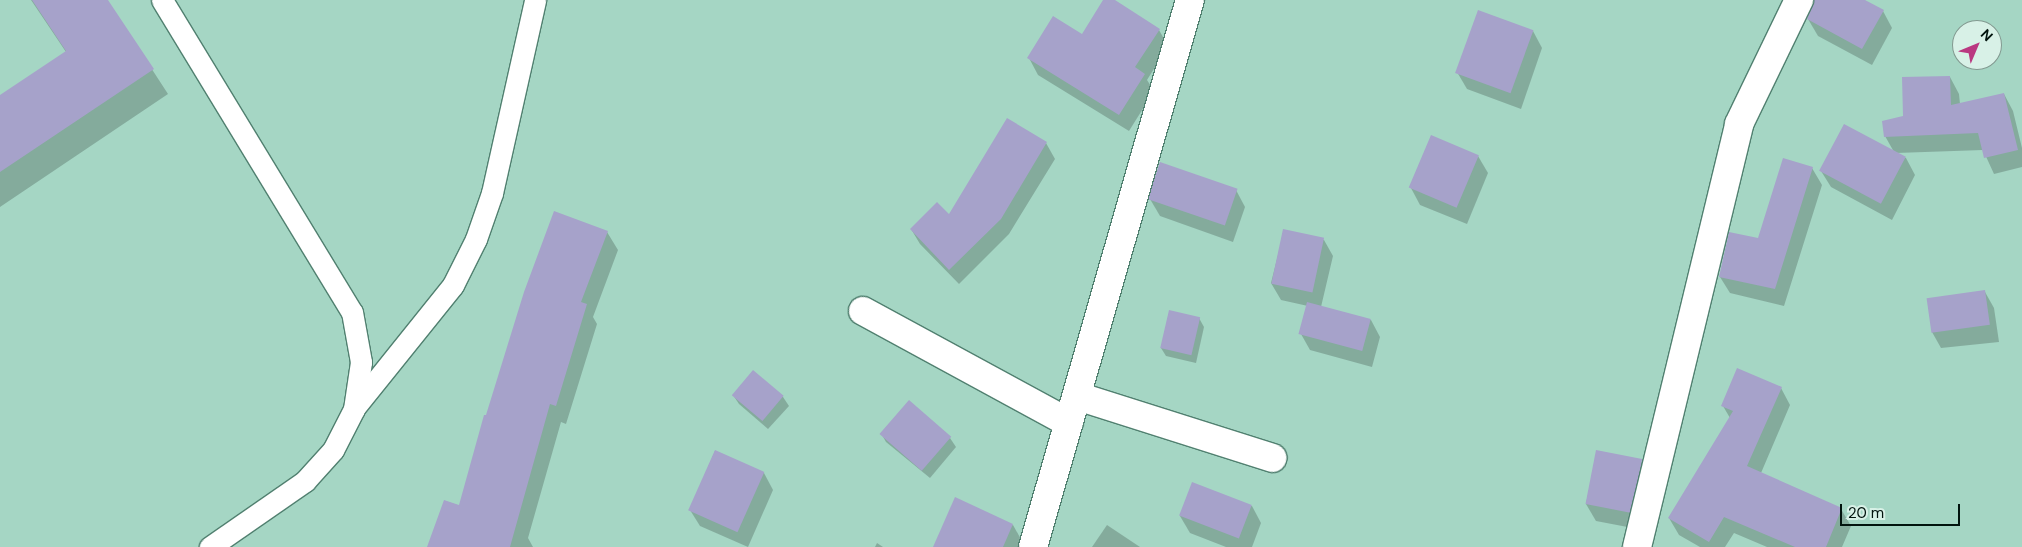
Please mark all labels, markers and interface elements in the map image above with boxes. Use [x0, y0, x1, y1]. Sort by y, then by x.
north arrow [1952, 20, 2002, 70]
text: N [1977, 25, 1997, 45]
scale bar [1842, 494, 1962, 526]
text: 20 m [1848, 503, 1884, 523]

